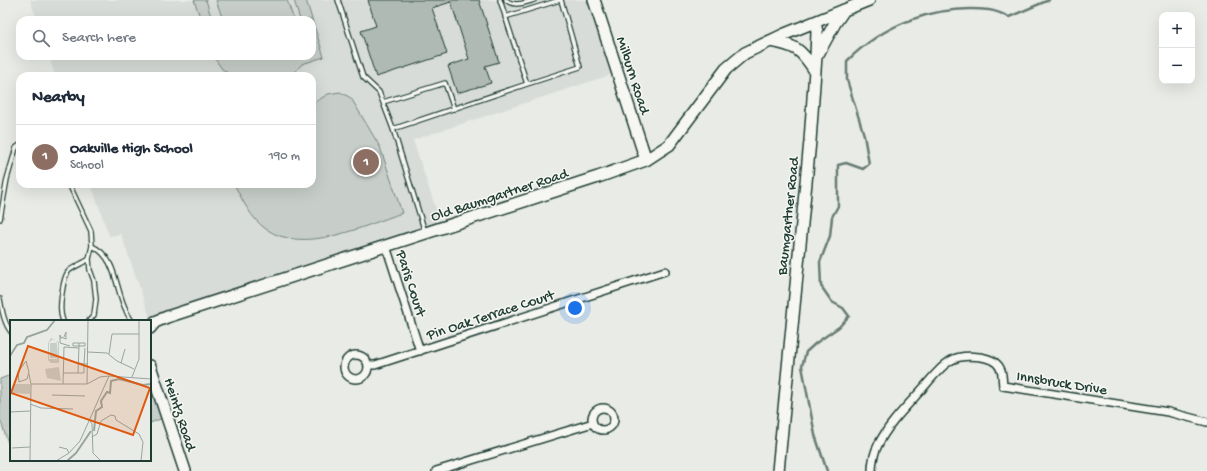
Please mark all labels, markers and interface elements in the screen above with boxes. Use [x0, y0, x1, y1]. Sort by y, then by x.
map controls [1159, 12, 1195, 84]
button: + [1159, 12, 1195, 48]
search box [16, 16, 316, 60]
icon: search [30, 27, 52, 49]
text: Search here [62, 29, 136, 47]
street label: Milburn Road [611, 34, 653, 118]
button: − [1159, 48, 1195, 84]
text: Nearby [32, 88, 85, 108]
text: Oakville High School [70, 140, 193, 158]
pin: 1 [353, 147, 379, 177]
text: 1 [42, 149, 48, 164]
text: 190 m [269, 149, 300, 164]
street label: Baumgartner Road [774, 155, 804, 277]
text: School [70, 158, 104, 173]
street label: Old Baumgartner Road [429, 165, 572, 227]
street label: Paris Court [391, 247, 430, 321]
street label: Pin Oak Terrace Court [424, 286, 558, 345]
your location [565, 298, 585, 318]
inset map [10, 320, 151, 461]
street label: Innsbruck Drive [1015, 368, 1109, 400]
street label: Heintz Road [159, 376, 200, 455]

